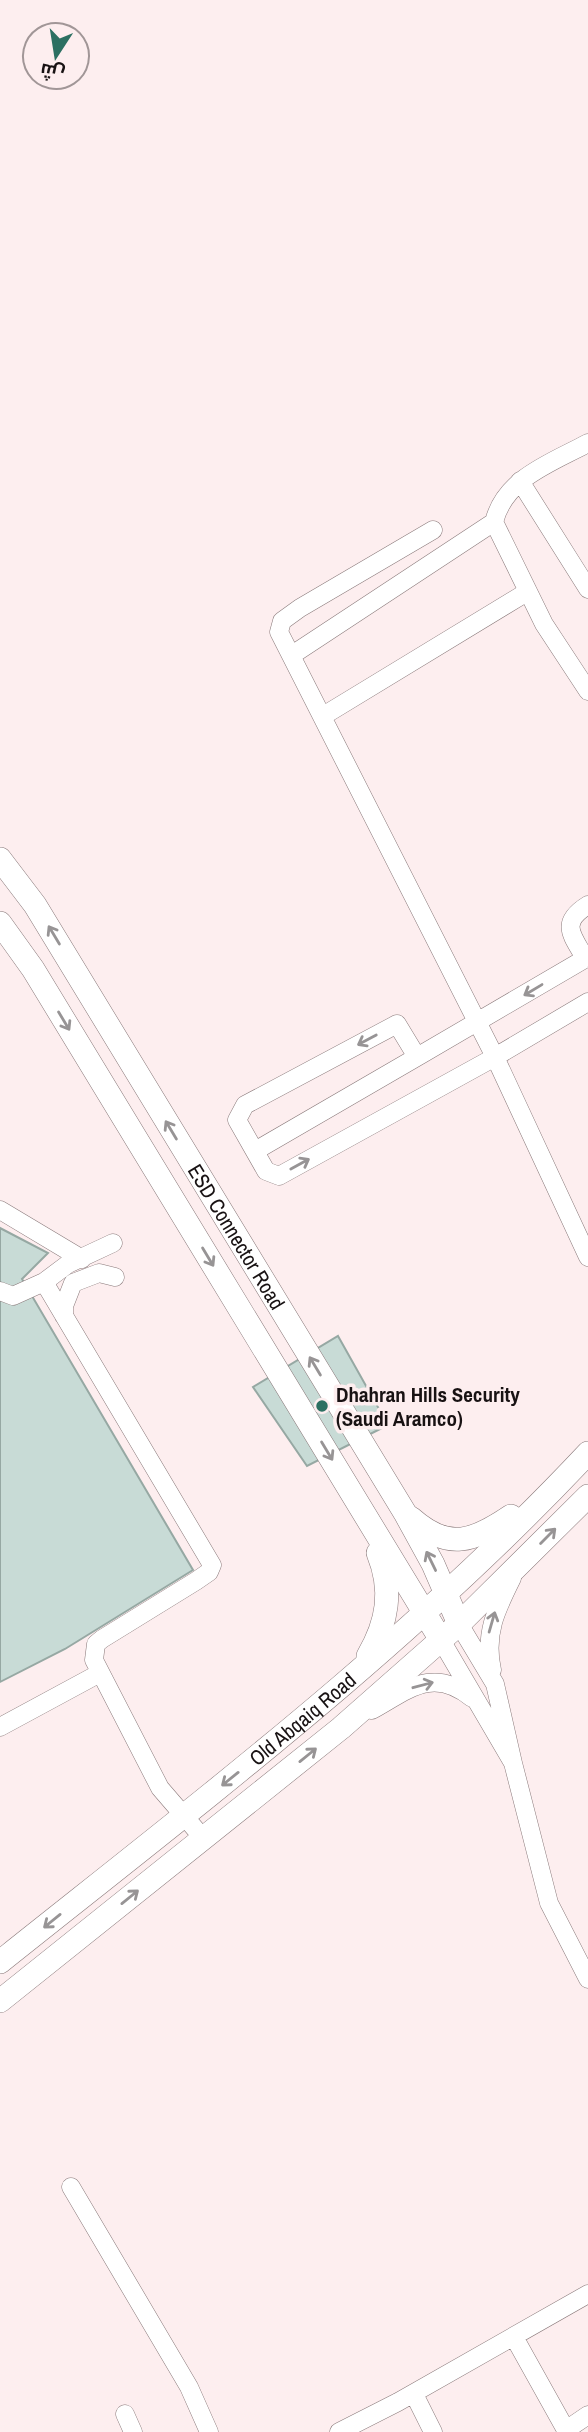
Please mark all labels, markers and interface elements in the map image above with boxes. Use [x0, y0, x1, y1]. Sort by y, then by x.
north arrow [21, 21, 91, 91]
text: ش [38, 57, 67, 88]
one-way arrow [46, 926, 61, 945]
one-way arrow [523, 983, 543, 997]
one-way arrow [58, 1010, 72, 1030]
one-way arrow [357, 1034, 378, 1047]
one-way arrow [164, 1120, 178, 1140]
one-way arrow [289, 1157, 309, 1171]
street label: ESD Connector Road [181, 1158, 292, 1315]
one-way arrow [201, 1247, 216, 1266]
one-way arrow [308, 1356, 322, 1376]
place label: Dhahran Hills Security (Saudi Aramco) [336, 1380, 520, 1433]
marker: Dhahran Hills Security (Saudi Aramco) [314, 1398, 330, 1414]
one-way arrow [320, 1441, 334, 1461]
one-way arrow [539, 1527, 556, 1544]
one-way arrow [424, 1551, 438, 1572]
one-way arrow [486, 1611, 499, 1634]
street label: Old Abqaiq Road [243, 1665, 362, 1772]
one-way arrow [411, 1677, 433, 1690]
one-way arrow [298, 1747, 316, 1762]
one-way arrow [221, 1771, 239, 1786]
one-way arrow [120, 1890, 139, 1905]
one-way arrow [43, 1913, 61, 1928]

